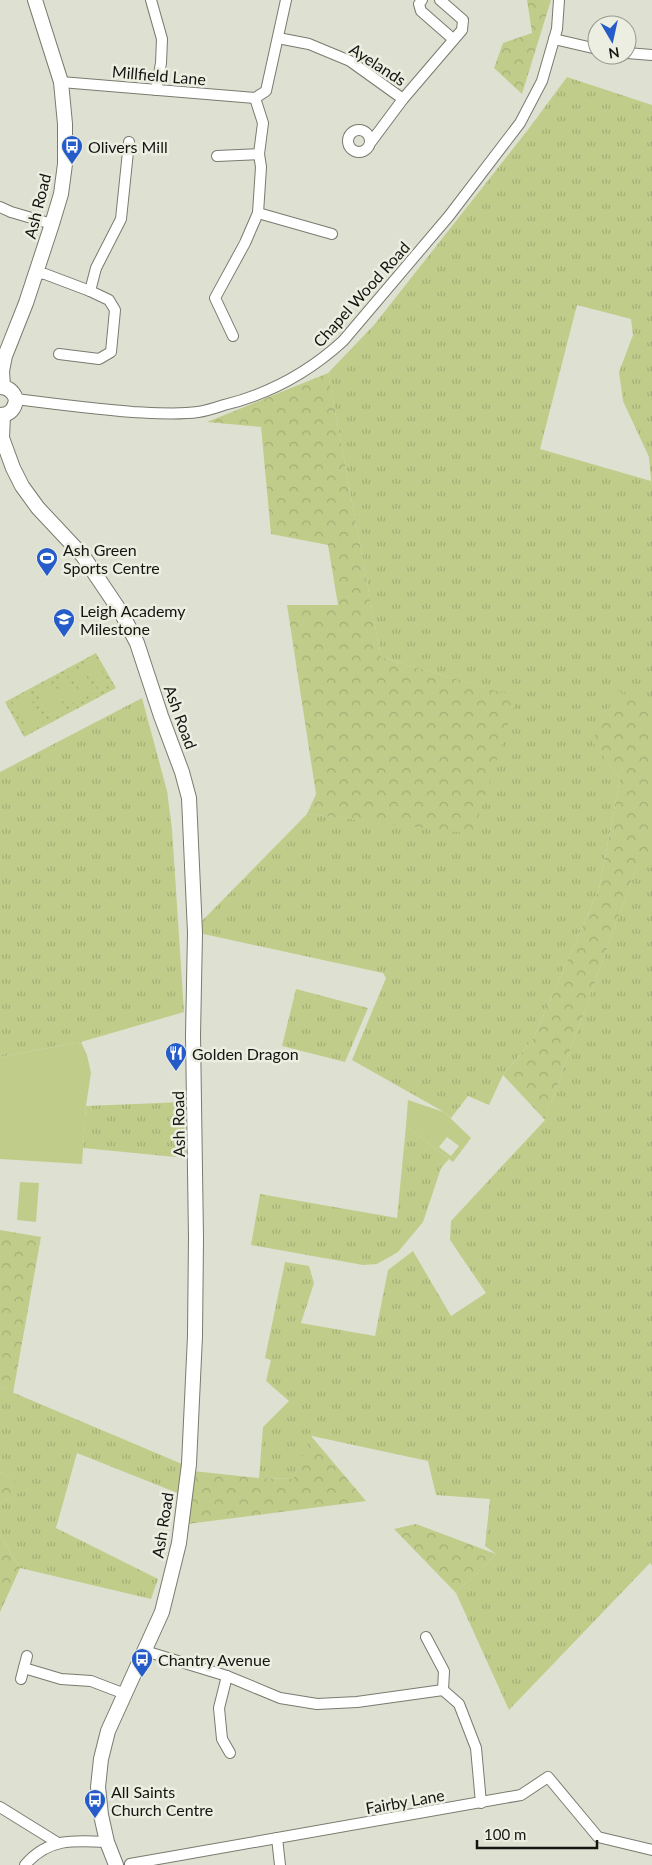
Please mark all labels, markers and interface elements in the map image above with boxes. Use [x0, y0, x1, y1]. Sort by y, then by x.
north arrow [587, 15, 637, 65]
street label: Ayelands [346, 39, 410, 89]
text: N [607, 44, 621, 63]
street label: Millfield Lane [111, 61, 207, 89]
bus stop icon: Olivers Mill [60, 134, 84, 165]
place label: Olivers Mill [88, 137, 168, 156]
street label: Ash Road [20, 172, 54, 240]
street label: Chapel Wood Road [309, 237, 413, 351]
place label: Ash Green Sports Centre [63, 540, 160, 577]
sports icon: Ash Green Sports Centre [35, 546, 59, 577]
place label: Leigh Academy Milestone [80, 601, 186, 638]
school or university icon: Leigh Academy Milestone [52, 607, 76, 638]
street label: Ash Road [161, 683, 201, 751]
restaurant icon: Golden Dragon [164, 1041, 188, 1072]
place label: Golden Dragon [192, 1044, 299, 1063]
street label: Ash Road [168, 1091, 188, 1157]
street label: Ash Road [147, 1491, 177, 1559]
bus stop icon: Chantry Avenue [130, 1647, 154, 1678]
place label: Chantry Avenue [158, 1650, 270, 1669]
place label: All Saints Church Centre [111, 1782, 213, 1819]
street label: Fairby Lane [364, 1785, 446, 1817]
bus stop icon: All Saints Church Centre [83, 1788, 107, 1819]
scale bar [477, 1818, 597, 1850]
text: 100 m [484, 1825, 526, 1843]

